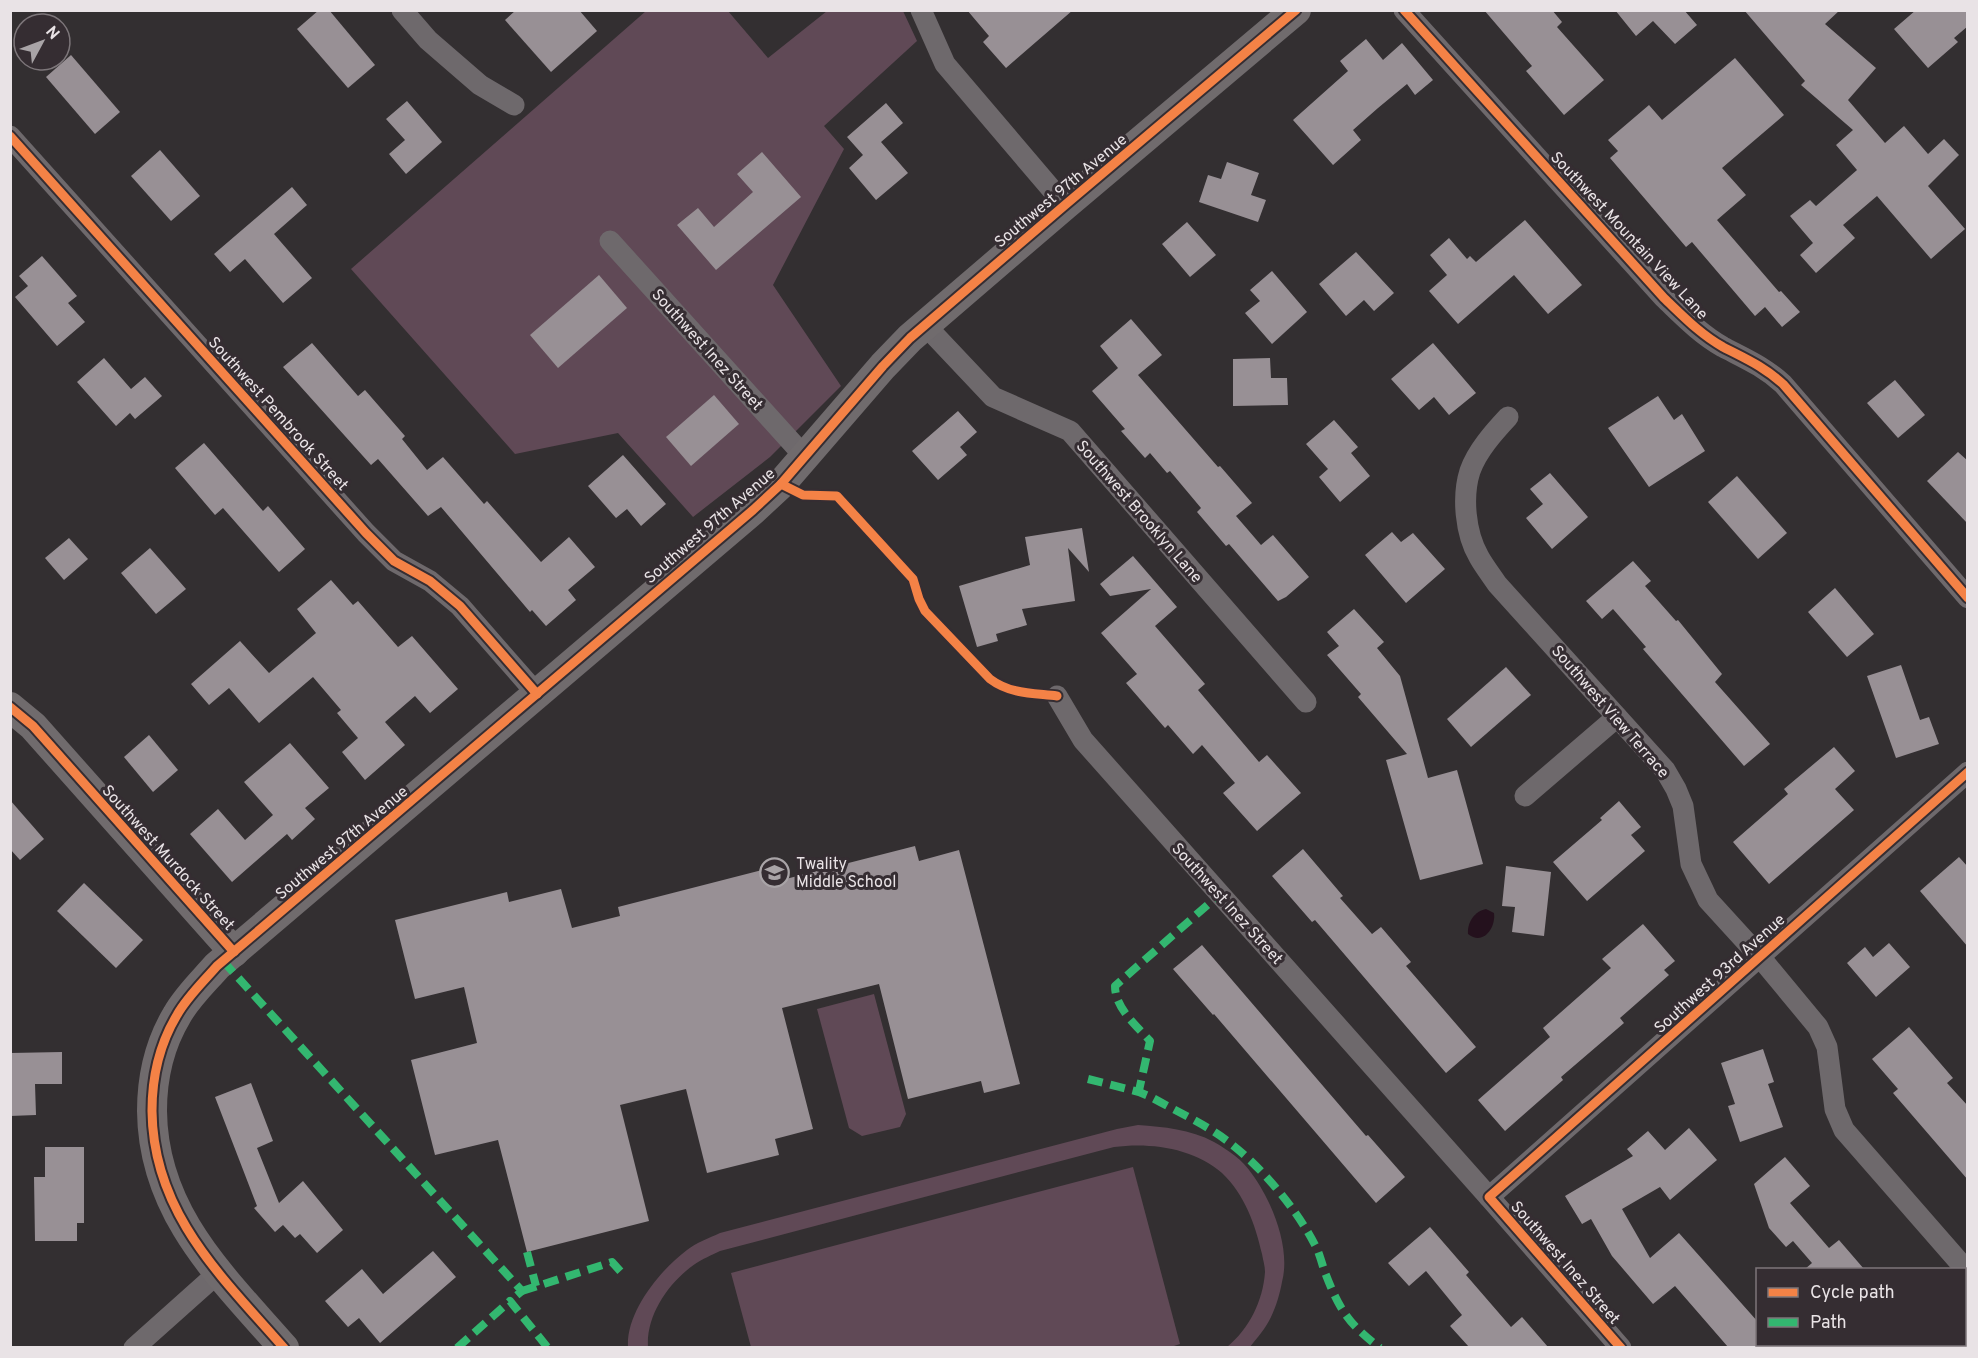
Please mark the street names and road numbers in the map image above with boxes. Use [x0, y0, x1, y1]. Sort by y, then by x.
street label: Southwest 97th Avenue [991, 130, 1132, 253]
street label: Southwest Mountain View Lane [1545, 148, 1712, 325]
street label: Southwest Inez Street [647, 285, 766, 415]
street label: Southwest Pembrook Street [203, 333, 352, 495]
street label: Southwest Brooklyn Lane [1071, 437, 1206, 588]
street label: Southwest 97th Avenue [641, 464, 780, 589]
street label: Southwest View Terrace [1546, 642, 1673, 783]
street label: Southwest Murdock Street [97, 781, 238, 935]
street label: Southwest 97th Avenue [272, 782, 413, 905]
street label: Southwest Inez Street [1167, 839, 1286, 969]
street label: Southwest 93rd Avenue [1651, 910, 1790, 1039]
street label: Southwest Inez Street [1506, 1198, 1623, 1329]

